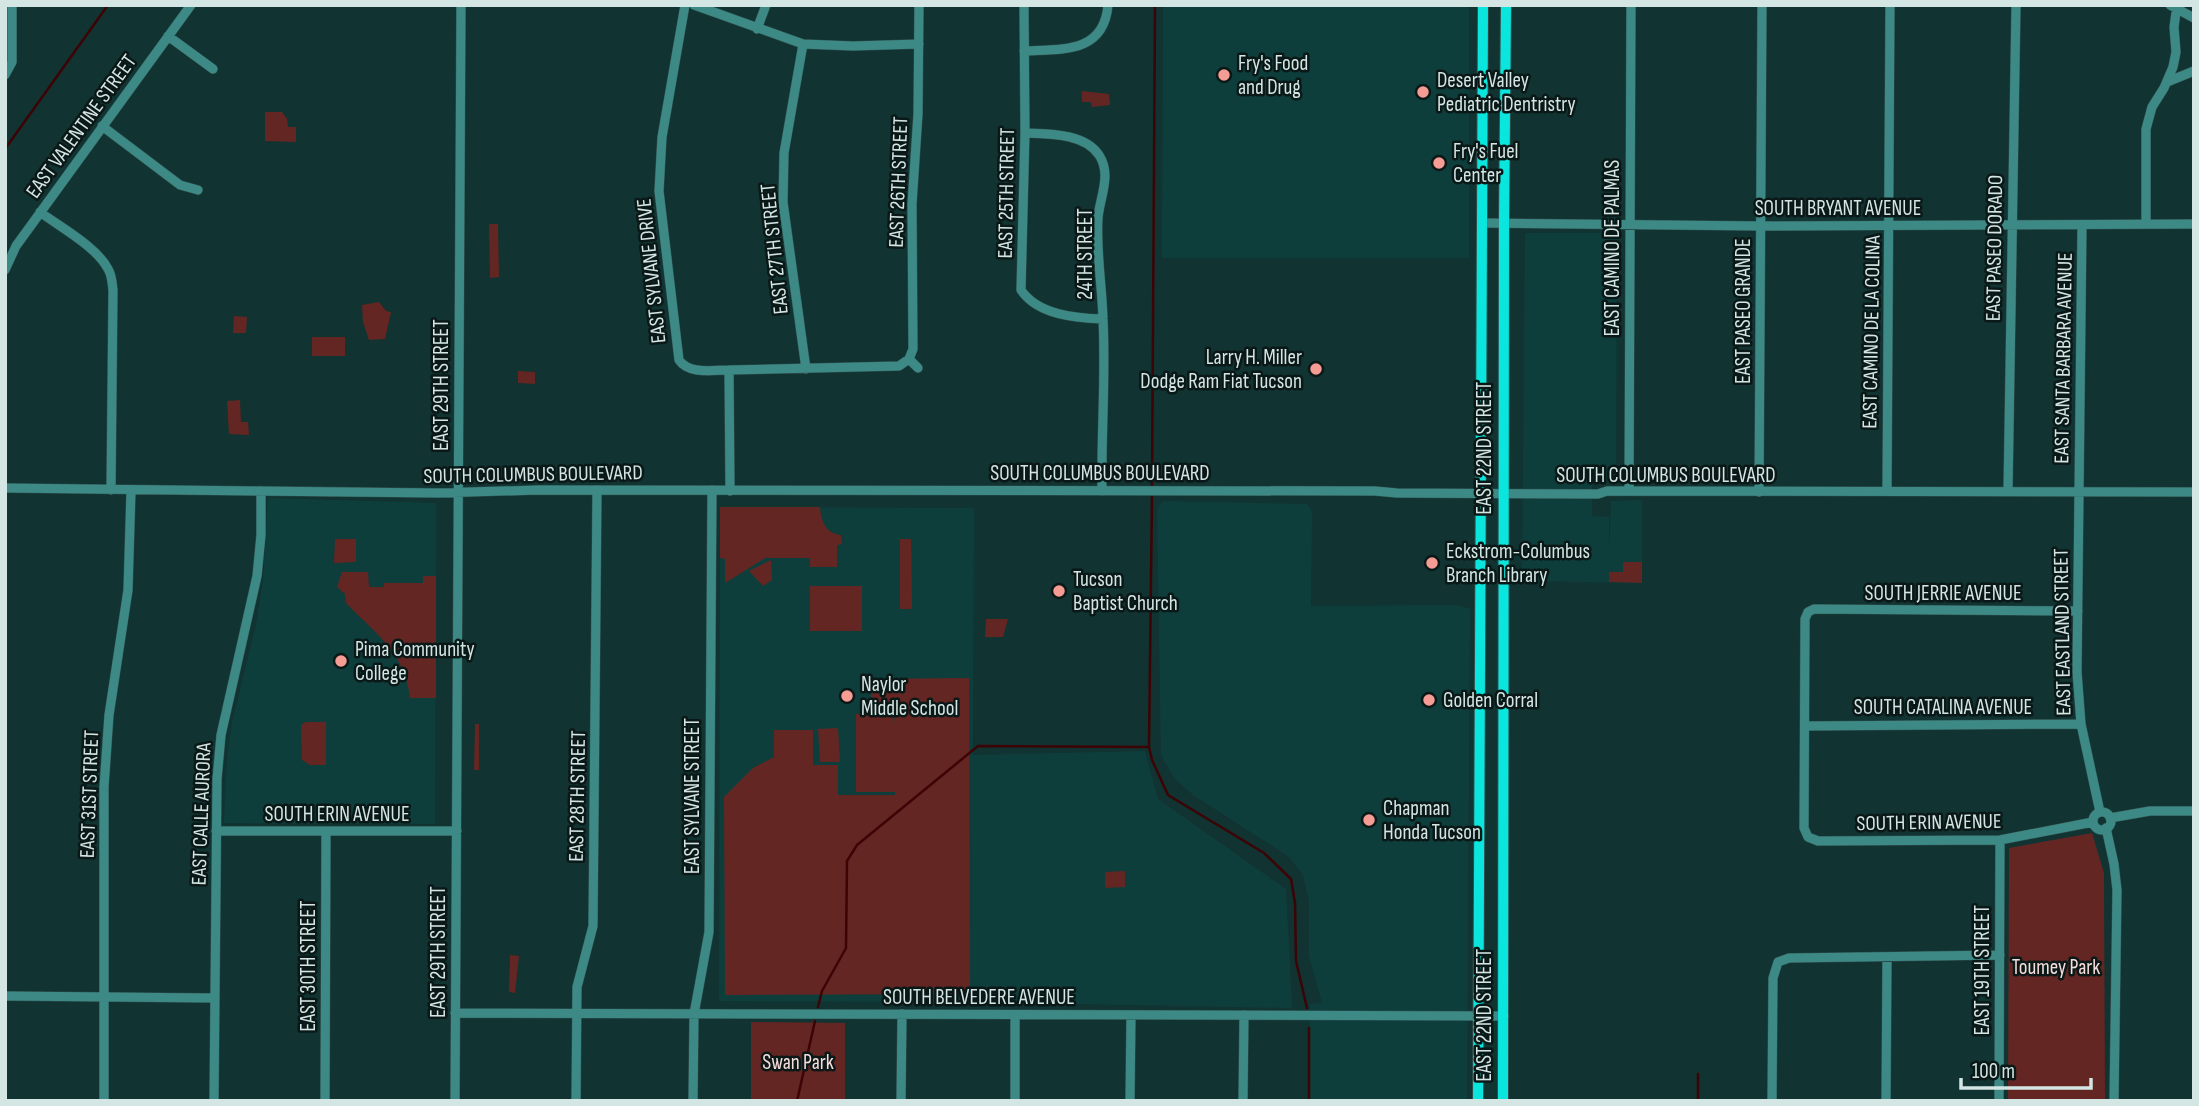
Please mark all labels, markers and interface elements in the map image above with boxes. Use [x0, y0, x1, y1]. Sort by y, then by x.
street label: EAST VALENTINE STREET [21, 49, 142, 203]
place label: Fry's Food and Drug [1238, 51, 1308, 100]
marker: Fry's Food and Drug [1216, 67, 1232, 83]
place label: Desert Valley Pediatric Dentristry [1437, 68, 1576, 117]
marker: Desert Valley Pediatric Dentristry [1415, 84, 1431, 100]
street label: EAST 26TH STREET [884, 116, 913, 248]
street label: EAST 25TH STREET [993, 127, 1020, 259]
place label: Fry's Fuel Center [1453, 139, 1518, 188]
marker: Fry's Fuel Center [1431, 155, 1447, 171]
street label: EAST CAMINO DE PALMAS [1600, 160, 1625, 336]
street label: EAST PASEO DORADO [1981, 175, 2008, 321]
street label: EAST 27TH STREET [755, 182, 794, 316]
street label: SOUTH BRYANT AVENUE [1755, 196, 1921, 221]
street label: EAST SYLVANE DRIVE [631, 197, 672, 345]
street label: 24TH STREET [1073, 208, 1098, 300]
street label: EAST CAMINO DE LA COLINA [1857, 234, 1886, 429]
street label: EAST PASEO GRANDE [1731, 238, 1756, 384]
street label: EAST SANTA BARBARA AVENUE [2049, 252, 2078, 464]
street label: EAST 29TH STREET [429, 319, 454, 451]
place label: Larry H. Miller Dodge Ram Fiat Tucson [1140, 345, 1302, 394]
marker: Larry H. Miller Dodge Ram Fiat Tucson [1308, 361, 1324, 377]
street label: EAST 22ND STREET [1472, 381, 1497, 514]
street label: SOUTH COLUMBUS BOULEVARD [423, 460, 643, 489]
street label: SOUTH COLUMBUS BOULEVARD [990, 461, 1210, 486]
street label: SOUTH COLUMBUS BOULEVARD [1556, 463, 1776, 488]
place label: Eckstrom-Columbus Branch Library [1446, 539, 1590, 588]
street label: EAST EASTLAND STREET [2049, 548, 2076, 716]
marker: Eckstrom-Columbus Branch Library [1424, 555, 1440, 571]
place label: Tucson Baptist Church [1073, 567, 1178, 616]
street label: SOUTH JERRIE AVENUE [1864, 581, 2022, 606]
marker: Tucson Baptist Church [1051, 583, 1067, 599]
place label: Pima Community College [355, 637, 475, 686]
marker: Pima Community College [333, 653, 349, 669]
place label: Naylor Middle School [861, 672, 958, 721]
marker: Naylor Middle School [839, 688, 855, 704]
place label: Golden Corral [1443, 688, 1538, 713]
marker: Golden Corral [1421, 692, 1437, 708]
street label: SOUTH CATALINA AVENUE [1854, 695, 2032, 720]
street label: EAST SYLVANE STREET [680, 718, 705, 874]
street label: EAST 31ST STREET [75, 729, 104, 858]
street label: EAST 28TH STREET [564, 730, 591, 862]
street label: EAST CALLE AURORA [187, 741, 217, 886]
place label: Chapman Honda Tucson [1383, 796, 1481, 845]
street label: SOUTH ERIN AVENUE [264, 802, 410, 827]
street label: SOUTH ERIN AVENUE [1856, 809, 2002, 836]
marker: Chapman Honda Tucson [1361, 812, 1377, 828]
street label: EAST 29TH STREET [426, 886, 451, 1018]
street label: EAST 30TH STREET [296, 900, 321, 1032]
street label: EAST 19TH STREET [1970, 904, 1995, 1035]
street label: EAST 22ND STREET [1472, 948, 1497, 1081]
park label: Toumey Park [2012, 955, 2100, 980]
street label: SOUTH BELVEDERE AVENUE [883, 985, 1075, 1010]
scale bar [1961, 1046, 2090, 1090]
park label: Swan Park [762, 1050, 834, 1075]
text: 100 m [1972, 1059, 2015, 1084]

